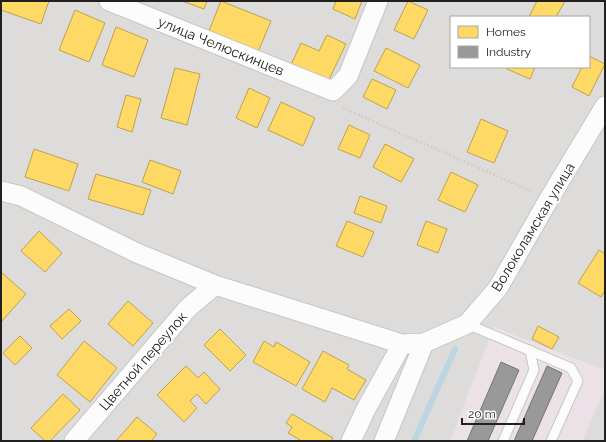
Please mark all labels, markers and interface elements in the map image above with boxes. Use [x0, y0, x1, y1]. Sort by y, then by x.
street label: улица Челюскинцев [156, 13, 286, 79]
legend [450, 16, 590, 68]
text: Homes [486, 25, 526, 39]
text: Industry [486, 45, 532, 59]
street label: Волоколамская улица [488, 160, 578, 294]
street label: Цветной переулок [96, 309, 190, 413]
scale bar [462, 400, 524, 426]
text: 20 m [468, 407, 496, 421]

